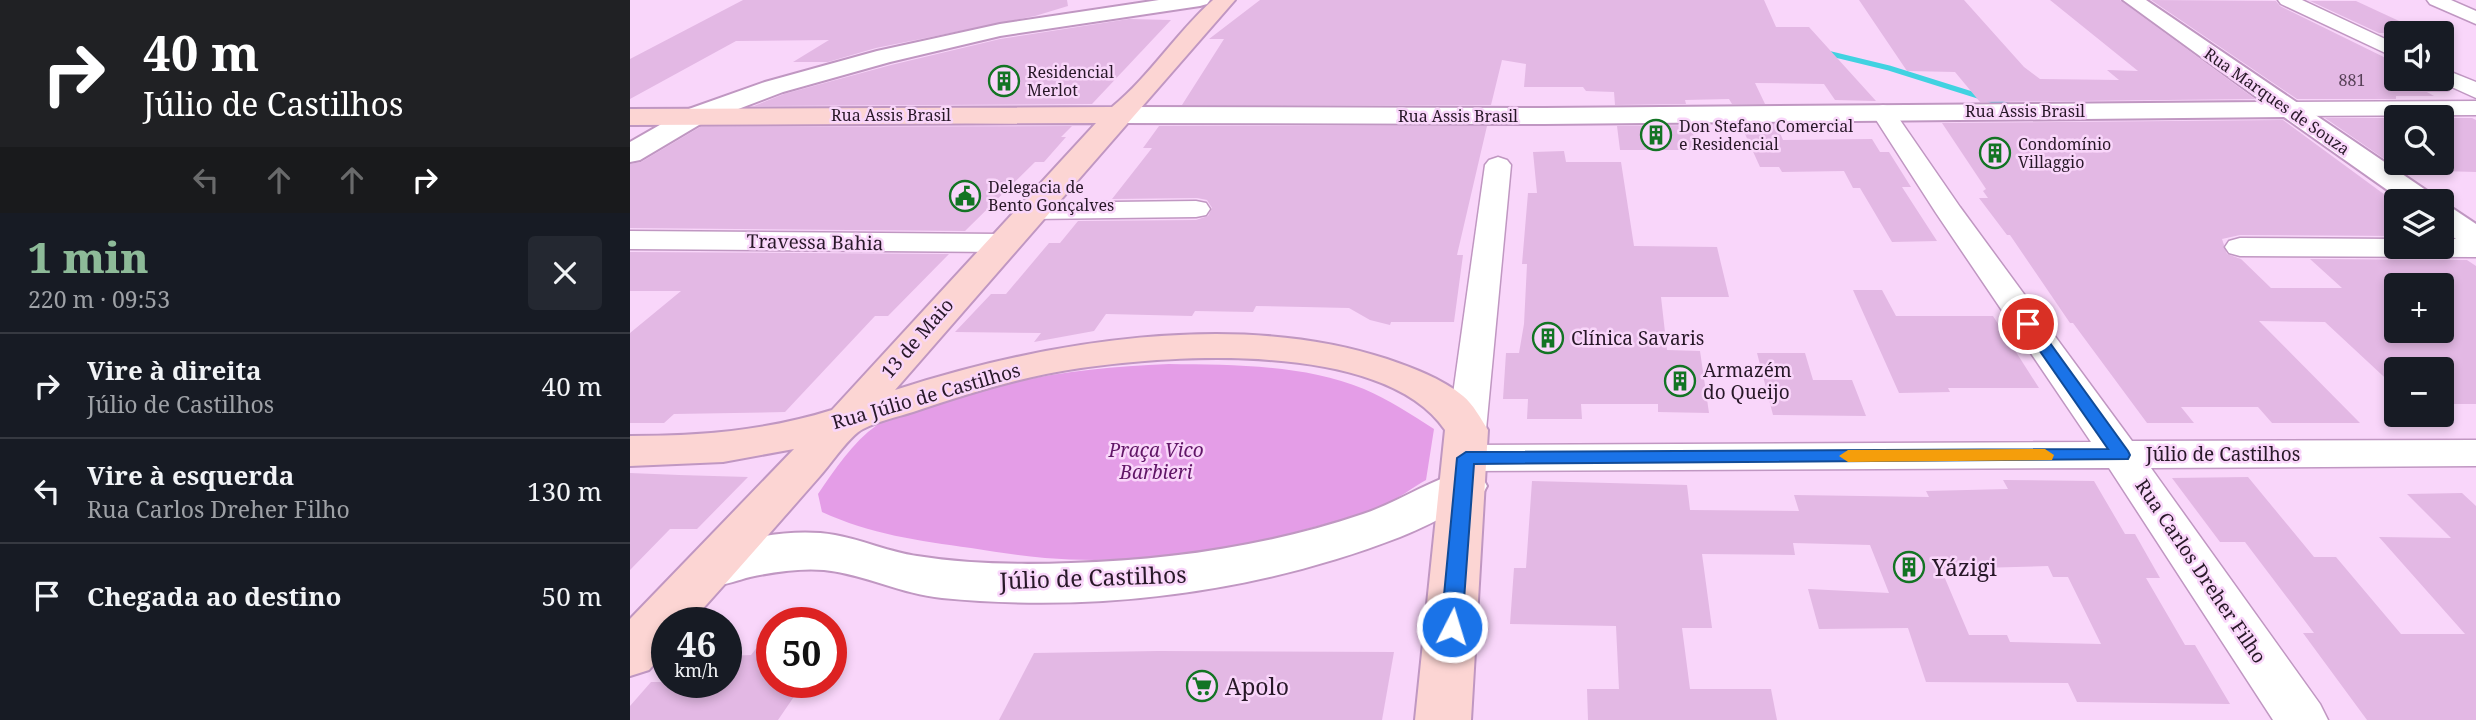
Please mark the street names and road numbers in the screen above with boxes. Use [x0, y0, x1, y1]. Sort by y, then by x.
street label: Rua Marques de Souza [2200, 42, 2354, 160]
street label: Rua Assis Brasil [1965, 100, 2085, 122]
street label: Rua Assis Brasil [831, 104, 951, 126]
street label: Rua Assis Brasil [1398, 105, 1518, 127]
street label: Travessa Bahia [746, 228, 884, 256]
street label: 13 de Maio [875, 292, 959, 384]
street label: Rua Júlio de Castilhos [829, 357, 1023, 435]
street label: Júlio de Castilhos [2145, 441, 2300, 467]
street label: Rua Carlos Dreher Filho [2130, 474, 2272, 668]
street label: Júlio de Castilhos [998, 558, 1187, 596]

